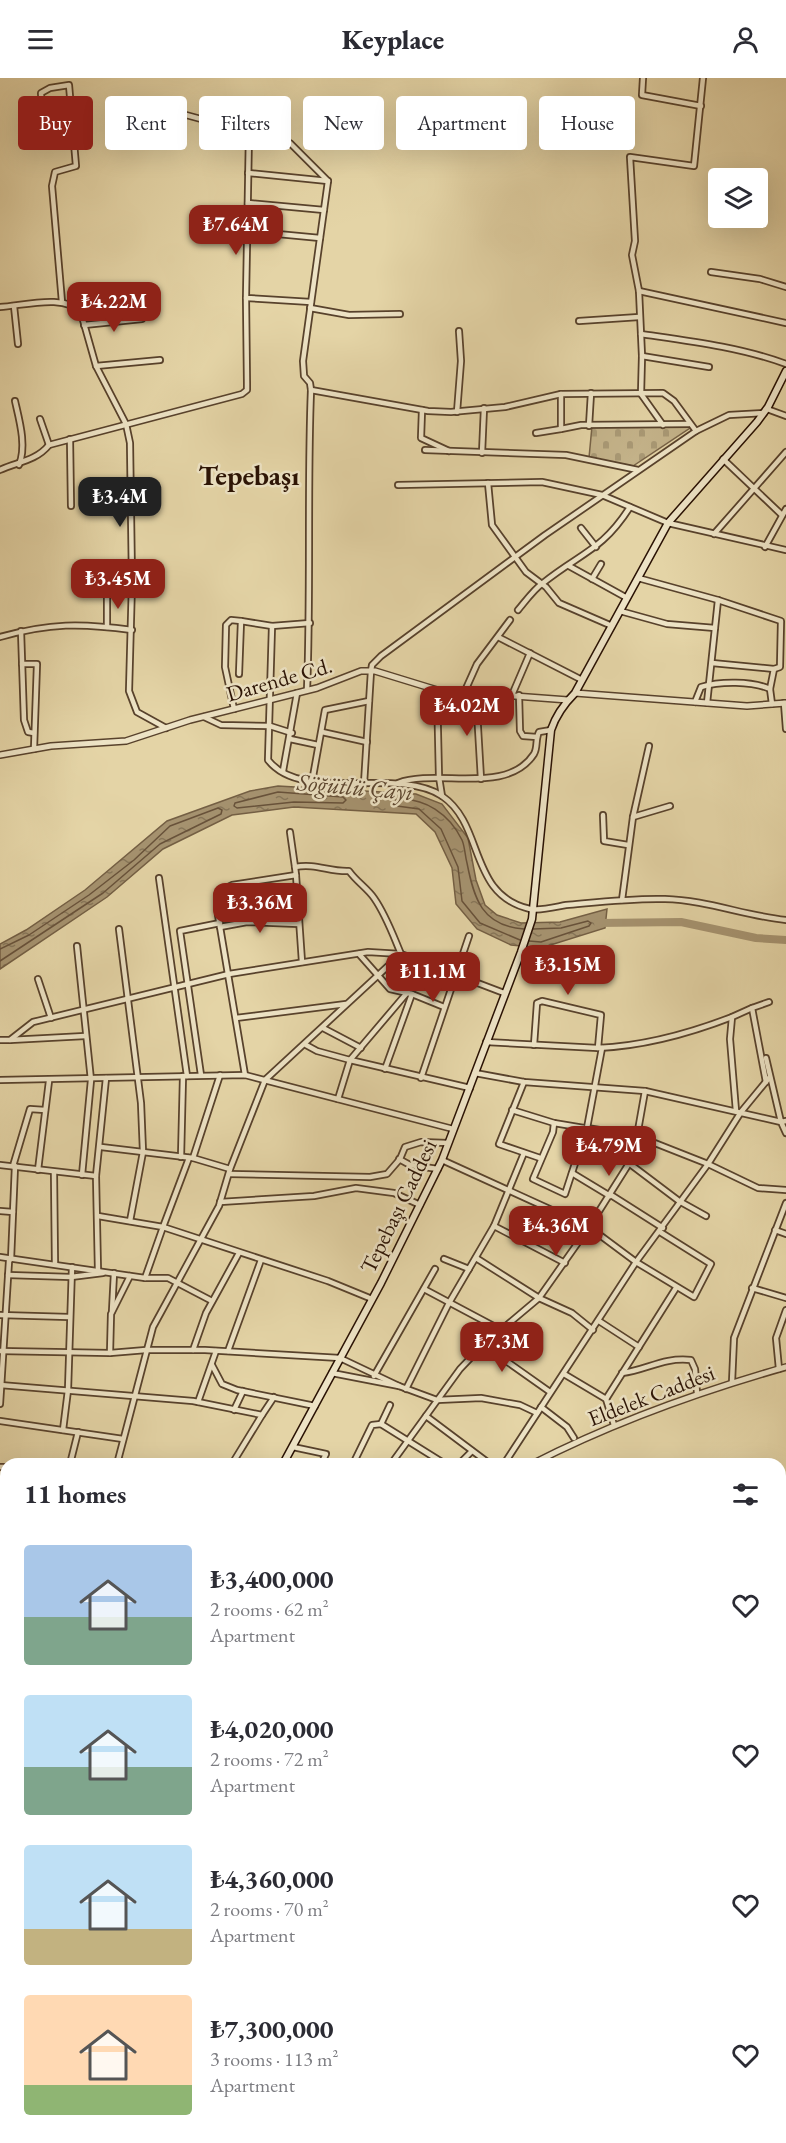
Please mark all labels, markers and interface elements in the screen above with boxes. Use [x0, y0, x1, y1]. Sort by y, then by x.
text: Keyplace [342, 22, 444, 57]
icon: menu [24, 23, 57, 56]
icon: person [729, 23, 762, 56]
chip: Buy [18, 96, 93, 150]
chip: Rent [105, 96, 187, 150]
chip: Filters [199, 96, 291, 150]
chip: New [303, 96, 384, 150]
chip: Apartment [396, 96, 527, 150]
chip: House [539, 96, 635, 150]
map controls [708, 168, 768, 228]
button: layers [708, 168, 768, 228]
pin: ₺7.64M [187, 205, 285, 256]
text: ₺7.64M [203, 211, 269, 237]
pin: ₺4.22M [65, 282, 163, 333]
text: ₺4.22M [81, 288, 147, 314]
district label: Tepebaşı [199, 457, 299, 493]
pin: ₺3.4M [78, 477, 162, 528]
text: ₺3.4M [92, 483, 148, 509]
pin: ₺3.45M [69, 559, 167, 610]
text: ₺3.45M [85, 565, 151, 591]
street label: Darende Cd. [223, 651, 335, 708]
pin: ₺4.02M [418, 686, 516, 737]
text: ₺4.02M [434, 692, 500, 718]
water label: Söğütlü Çayı [295, 766, 414, 807]
pin: ₺3.36M [211, 883, 309, 934]
text: ₺3.36M [227, 889, 293, 915]
pin: ₺3.15M [519, 945, 617, 996]
text: ₺3.15M [535, 951, 601, 977]
pin: ₺11.1M [384, 952, 482, 1003]
text: ₺11.1M [400, 958, 466, 984]
pin: ₺4.79M [560, 1126, 658, 1177]
text: ₺4.79M [576, 1132, 642, 1158]
street label: Tepebaşı Caddesi [354, 1135, 443, 1278]
pin: ₺4.36M [507, 1206, 605, 1257]
text: ₺4.36M [523, 1212, 589, 1238]
pin: ₺7.3M [460, 1322, 544, 1373]
text: ₺7.3M [474, 1328, 530, 1354]
street label: Eldelek Caddesi [584, 1358, 719, 1433]
text: 11 homes [24, 1477, 126, 1511]
icon: filters [729, 1478, 762, 1511]
text: ₺3,400,000 [210, 1562, 333, 1596]
icon: home [72, 1569, 144, 1641]
icon: heart [729, 1589, 762, 1622]
text: 2 rooms · 62 m² [210, 1596, 329, 1622]
text: Apartment [210, 1622, 295, 1648]
text: ₺4,020,000 [210, 1712, 333, 1746]
icon: home [72, 1719, 144, 1791]
icon: heart [729, 1739, 762, 1772]
text: 2 rooms · 72 m² [210, 1746, 329, 1772]
text: Apartment [210, 1772, 295, 1798]
text: ₺4,360,000 [210, 1862, 333, 1896]
icon: home [72, 1869, 144, 1941]
icon: heart [729, 1889, 762, 1922]
text: 2 rooms · 70 m² [210, 1896, 329, 1922]
text: Apartment [210, 1922, 295, 1948]
text: ₺7,300,000 [210, 2012, 333, 2046]
icon: home [72, 2019, 144, 2091]
icon: heart [729, 2039, 762, 2072]
text: 3 rooms · 113 m² [210, 2046, 338, 2072]
text: Apartment [210, 2072, 295, 2098]

